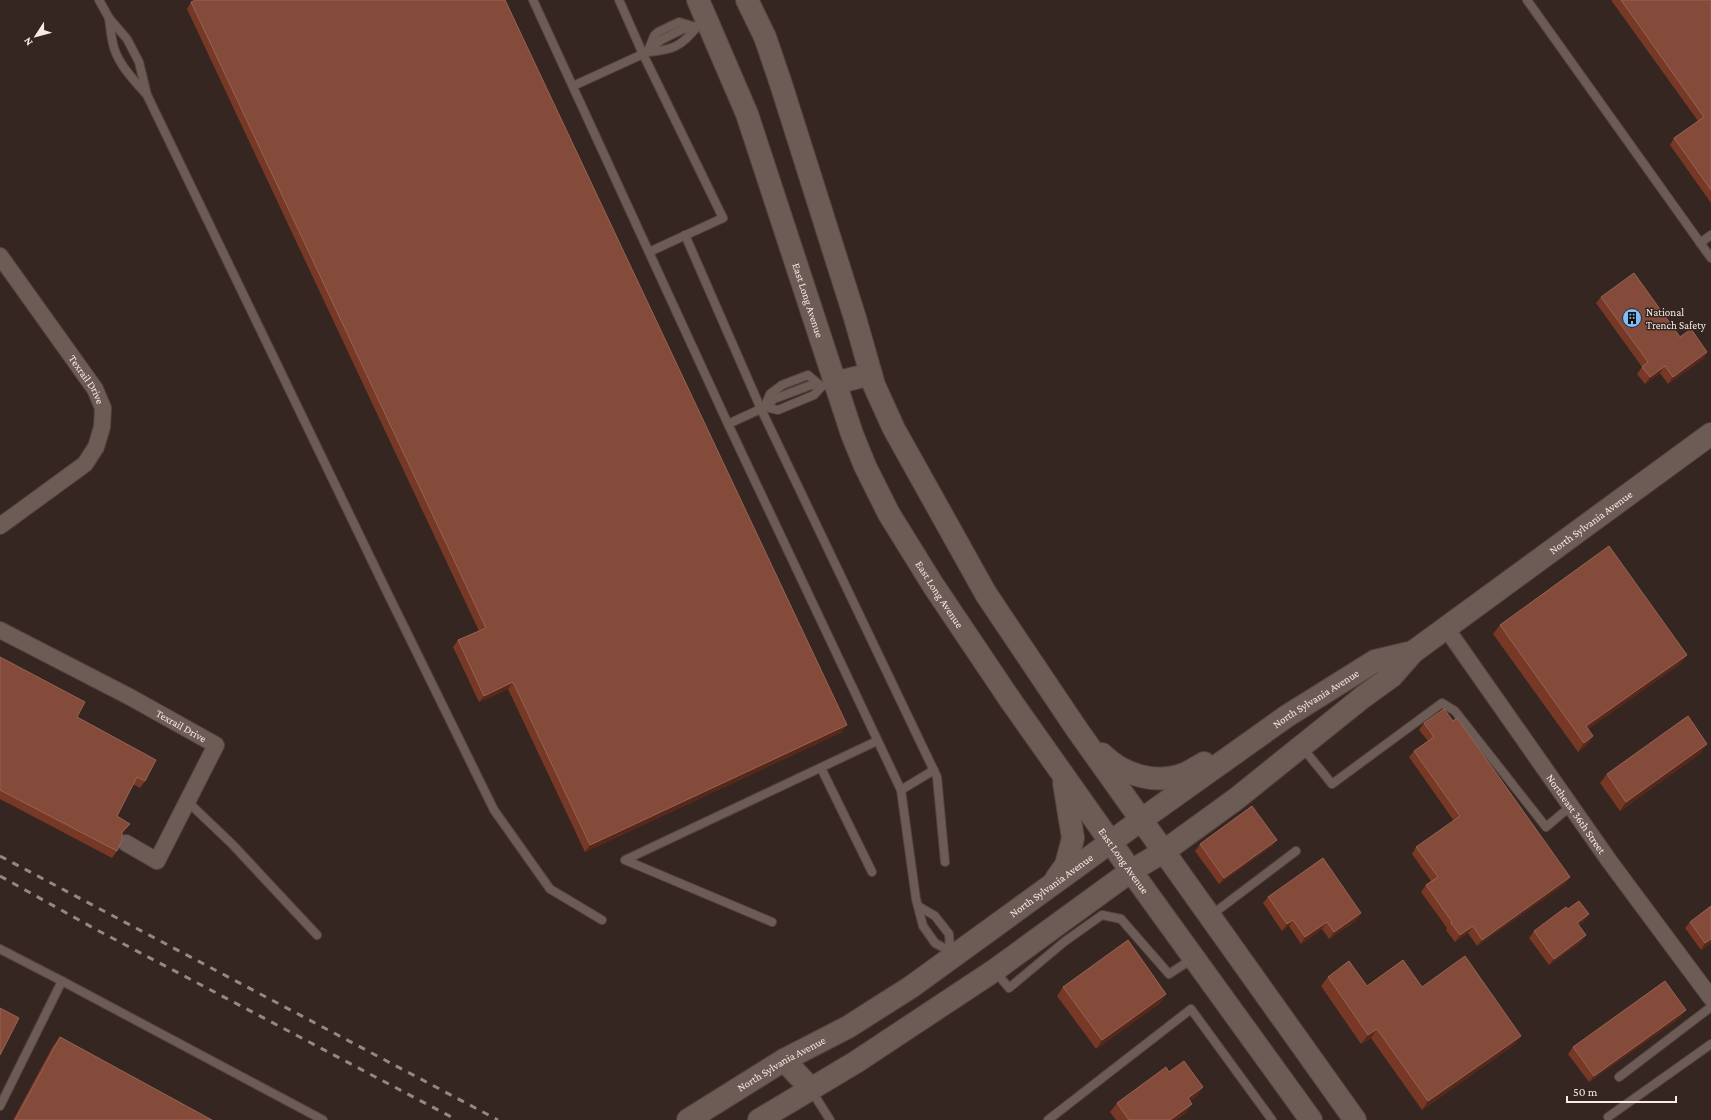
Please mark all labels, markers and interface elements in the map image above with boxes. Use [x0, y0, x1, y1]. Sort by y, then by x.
north arrow [16, 16, 56, 56]
text: N [21, 35, 35, 48]
street label: East Long Avenue [790, 261, 826, 339]
place label: National Trench Safety [1646, 306, 1707, 332]
building icon: National Trench Safety [1621, 307, 1643, 329]
street label: Texrail Drive [67, 353, 107, 406]
street label: North Sylvania Avenue [1547, 488, 1635, 556]
street label: East Long Avenue [913, 558, 966, 630]
street label: North Sylvania Avenue [1270, 667, 1361, 730]
street label: Texrail Drive [154, 707, 209, 745]
street label: Northeast 36th Street [1544, 772, 1608, 856]
street label: East Long Avenue [1096, 826, 1151, 896]
street label: North Sylvania Avenue [1007, 851, 1095, 919]
street label: North Sylvania Avenue [735, 1034, 827, 1094]
scale bar [1567, 1078, 1676, 1104]
text: 50 m [1573, 1085, 1598, 1099]

